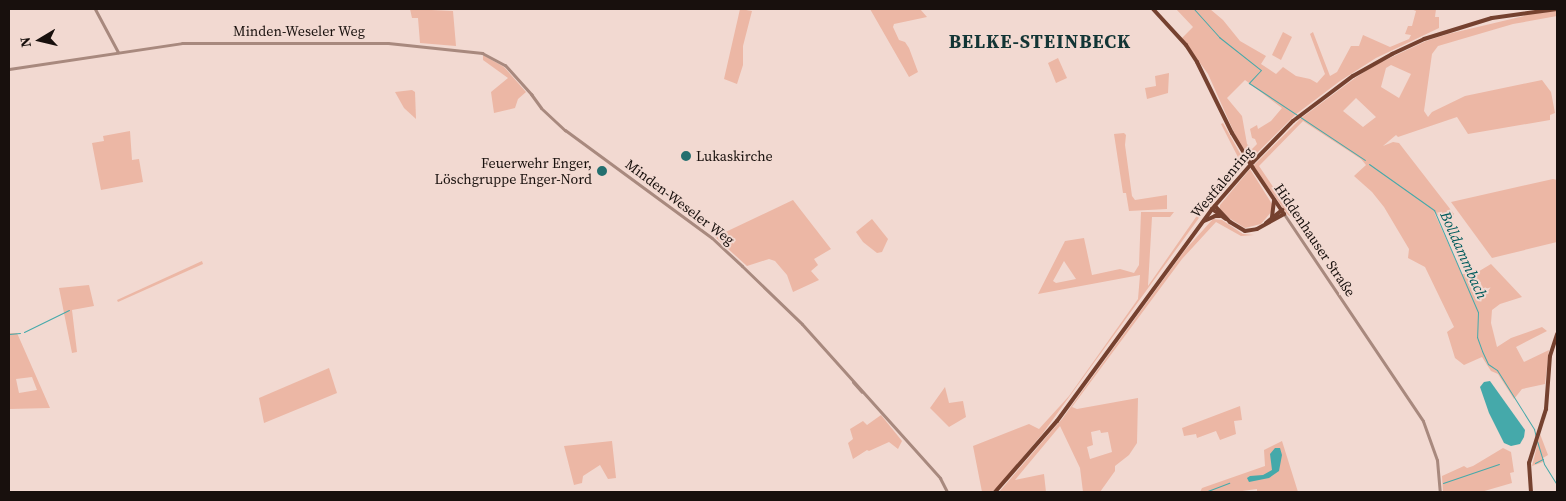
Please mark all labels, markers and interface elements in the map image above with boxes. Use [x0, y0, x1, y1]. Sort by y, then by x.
north arrow [15, 15, 65, 65]
street label: Minden-Weseler Weg [233, 23, 365, 39]
district label: BELKE-STEINBECK [947, 31, 1133, 53]
text: N [15, 36, 36, 49]
street label: Westfalenring [1187, 143, 1257, 221]
place label: Lukaskirche [696, 148, 773, 164]
marker: Lukaskirche [680, 150, 692, 162]
place label: Feuerwehr Enger, Löschgruppe Enger-Nord [435, 155, 592, 188]
street label: Minden-Weseler Weg [622, 155, 738, 249]
marker: Feuerwehr Enger, Löschgruppe Enger-Nord [596, 165, 608, 177]
street label: Hiddenhauser Straße [1271, 180, 1359, 300]
water label: Bolldammbach [1437, 208, 1491, 302]

